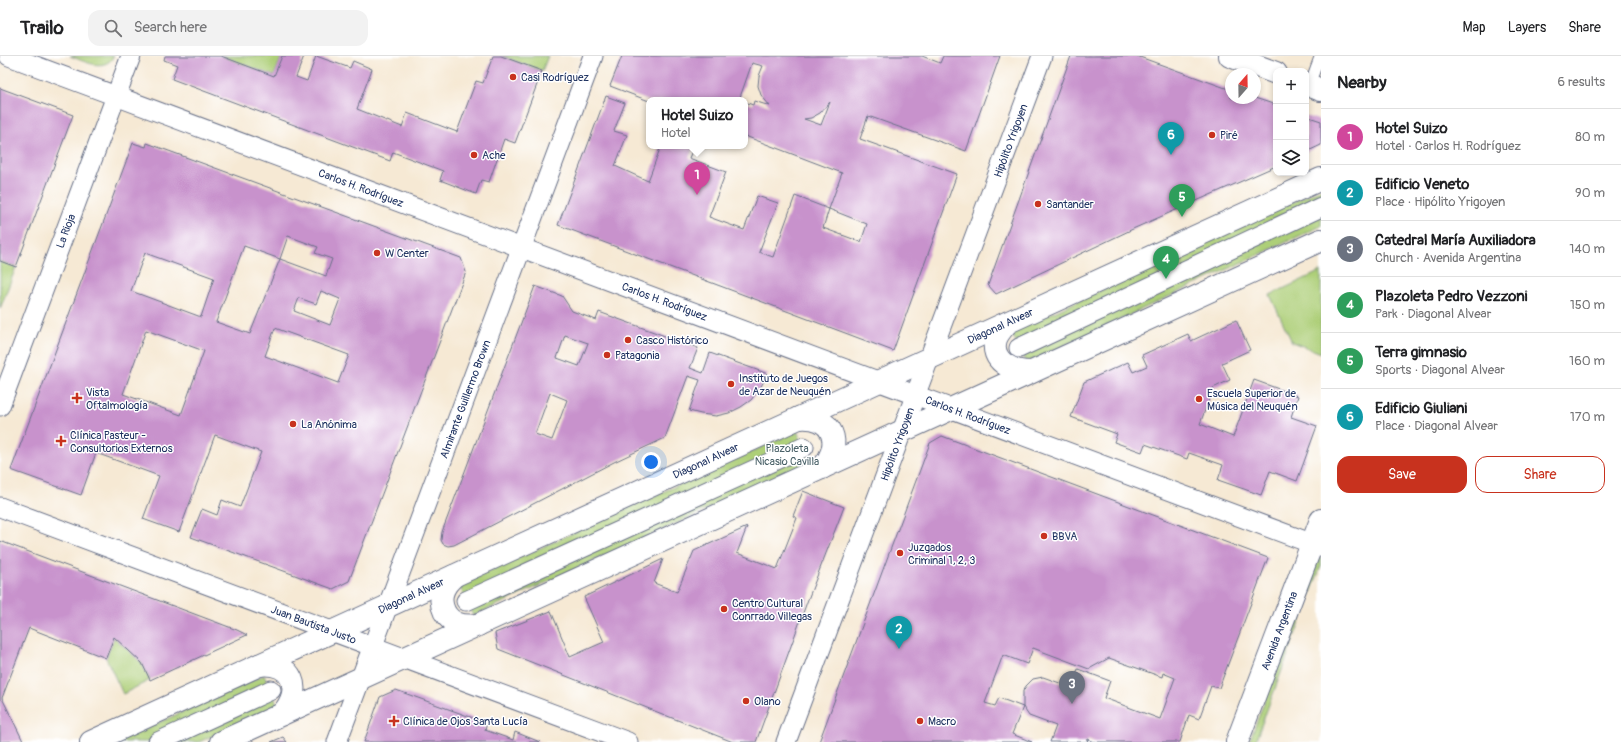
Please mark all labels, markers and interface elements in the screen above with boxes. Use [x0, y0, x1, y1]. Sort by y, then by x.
search box [88, 10, 368, 46]
text: Trailo [20, 16, 64, 40]
icon: search [102, 17, 124, 39]
text: Search here [134, 18, 207, 37]
text: Map [1463, 19, 1486, 36]
text: Layers [1508, 19, 1546, 36]
text: Share [1568, 19, 1601, 36]
north arrow [1225, 68, 1261, 104]
map controls [1273, 68, 1309, 176]
button: + [1273, 68, 1309, 104]
place label: Casi Rodríguez [521, 71, 589, 84]
marker: Casi Rodríguez [508, 72, 518, 82]
text: Nearby [1337, 72, 1386, 93]
text: 6 results [1558, 74, 1605, 90]
popup [646, 97, 748, 149]
street label: Hipólito Yrigoyen [991, 102, 1031, 179]
button: − [1273, 104, 1309, 140]
text: Hotel Suizo [661, 106, 733, 125]
text: Hotel Suizo [1375, 119, 1448, 138]
pin: 6 [1158, 122, 1184, 155]
text: Hotel [661, 125, 691, 141]
place label: Piré [1220, 129, 1238, 142]
text: 1 [1347, 129, 1353, 145]
text: 80 m [1575, 129, 1605, 145]
marker: Piré [1207, 130, 1217, 140]
text: Hotel · Carlos H. Rodríguez [1375, 138, 1521, 154]
button: layers [1273, 140, 1309, 176]
place label: Ache [482, 149, 506, 162]
marker: Ache [469, 150, 479, 160]
pin: 1 [684, 162, 710, 195]
street label: Carlos H. Rodríguez [316, 166, 406, 210]
text: Edificio Veneto [1375, 175, 1469, 194]
pin: 5 [1169, 184, 1195, 217]
text: 2 [1346, 185, 1354, 201]
text: 90 m [1575, 185, 1605, 201]
text: Place · Hipólito Yrigoyen [1375, 194, 1505, 210]
place label: Santander [1046, 198, 1094, 211]
marker: Santander [1033, 199, 1043, 209]
street label: La Rioja [54, 212, 78, 250]
text: Catedral María Auxiliadora [1375, 231, 1536, 250]
text: 3 [1346, 241, 1354, 257]
text: 140 m [1569, 241, 1605, 257]
pin: 4 [1153, 246, 1179, 279]
place label: W Center [385, 247, 429, 260]
marker: W Center [372, 248, 382, 258]
text: Church · Avenida Argentina [1375, 250, 1521, 266]
street label: Carlos H. Rodríguez [620, 280, 709, 324]
text: Plazoleta Pedro Vezzoni [1375, 287, 1527, 306]
text: 4 [1346, 297, 1354, 313]
text: 150 m [1570, 297, 1605, 313]
street label: Diagonal Alvear [966, 306, 1036, 347]
text: Park · Diagonal Alvear [1375, 306, 1491, 322]
place label: Casco Histórico [636, 334, 708, 347]
marker: Casco Histórico [623, 335, 633, 345]
street label: Almirante Guillermo Brown [437, 338, 493, 460]
text: Terra gimnasio [1375, 343, 1467, 362]
place label: Patagonia [615, 349, 660, 362]
marker: Patagonia [602, 350, 612, 360]
text: 5 [1346, 353, 1354, 369]
text: 160 m [1569, 353, 1605, 369]
text: Sports · Diagonal Alvear [1375, 362, 1505, 378]
place label: Instituto de Juegos de Azar de Neuquén [739, 372, 831, 398]
marker: Instituto de Juegos de Azar de Neuquén [726, 379, 736, 389]
place label: Vista Oftalmología [86, 386, 148, 412]
place label: Escuela Superior de Música del Neuquén [1207, 387, 1298, 413]
marker: Vista Oftalmología [71, 392, 83, 404]
street label: Carlos H. Rodríguez [923, 393, 1013, 437]
marker: Escuela Superior de Música del Neuquén [1194, 394, 1204, 404]
text: Edificio Giuliani [1375, 399, 1467, 418]
street label: Hipólito Yrigoyen [878, 406, 917, 483]
text: 6 [1346, 409, 1354, 425]
text: 170 m [1570, 409, 1605, 425]
place label: La Anónima [301, 418, 357, 431]
text: Place · Diagonal Alvear [1375, 418, 1498, 434]
marker: La Anónima [288, 419, 298, 429]
place label: Clínica Pasteur - Consultorios Externos [70, 429, 173, 455]
marker: Clínica Pasteur - Consultorios Externos [55, 435, 67, 447]
street label: Diagonal Alvear [671, 440, 741, 482]
park label: Plazoleta Nicasio Cavilla [755, 442, 819, 468]
your location [641, 452, 661, 472]
button: Save [1337, 456, 1467, 493]
button: Share [1475, 456, 1605, 493]
place label: BBVA [1052, 530, 1077, 543]
marker: BBVA [1039, 531, 1049, 541]
place label: Juzgados Criminal 1, 2, 3 [908, 541, 975, 567]
marker: Juzgados Criminal 1, 2, 3 [895, 548, 905, 558]
street label: Diagonal Alvear [376, 575, 446, 617]
street label: Avenida Argentina [1259, 590, 1300, 672]
place label: Centro Cultural Conrrado Villegas [732, 597, 812, 623]
street label: Juan Bautista Justo [269, 603, 358, 647]
marker: Centro Cultural Conrrado Villegas [719, 604, 729, 614]
pin: 2 [886, 616, 912, 649]
pin: 3 [1059, 671, 1085, 704]
place label: Olano [754, 695, 781, 708]
marker: Olano [741, 696, 751, 706]
marker: Clínica de Ojos Santa Lucía [388, 715, 400, 727]
place label: Clínica de Ojos Santa Lucía [403, 715, 528, 728]
place label: Macro [928, 715, 956, 728]
marker: Macro [915, 716, 925, 726]

